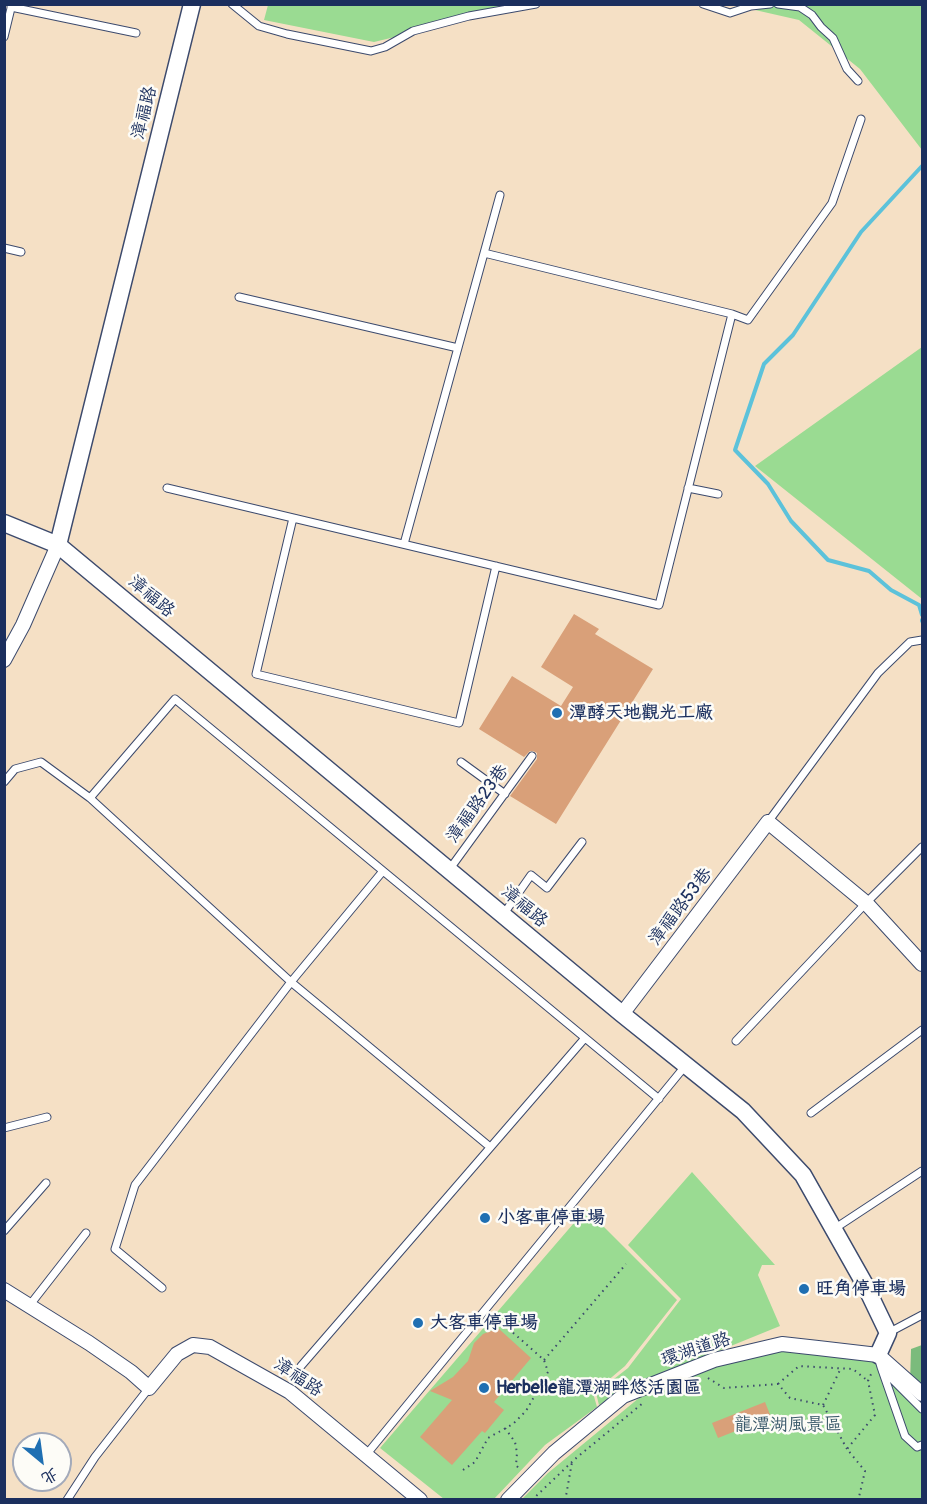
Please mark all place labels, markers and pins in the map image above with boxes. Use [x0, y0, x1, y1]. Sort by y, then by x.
place label: 潭酵天地觀光工廠 [569, 702, 713, 724]
marker: 潭酵天地觀光工廠 [550, 706, 564, 720]
place label: 小客車停車場 [497, 1207, 605, 1229]
marker: 小客車停車場 [478, 1211, 492, 1225]
place label: 旺角停車場 [816, 1278, 906, 1300]
marker: 旺角停車場 [797, 1282, 811, 1296]
place label: 大客車停車場 [430, 1312, 538, 1334]
marker: 大客車停車場 [411, 1316, 425, 1330]
place label: Herbelle龍潭湖畔悠活園區 [496, 1377, 701, 1399]
marker: Herbelle龍潭湖畔悠活園區 [477, 1381, 491, 1395]

